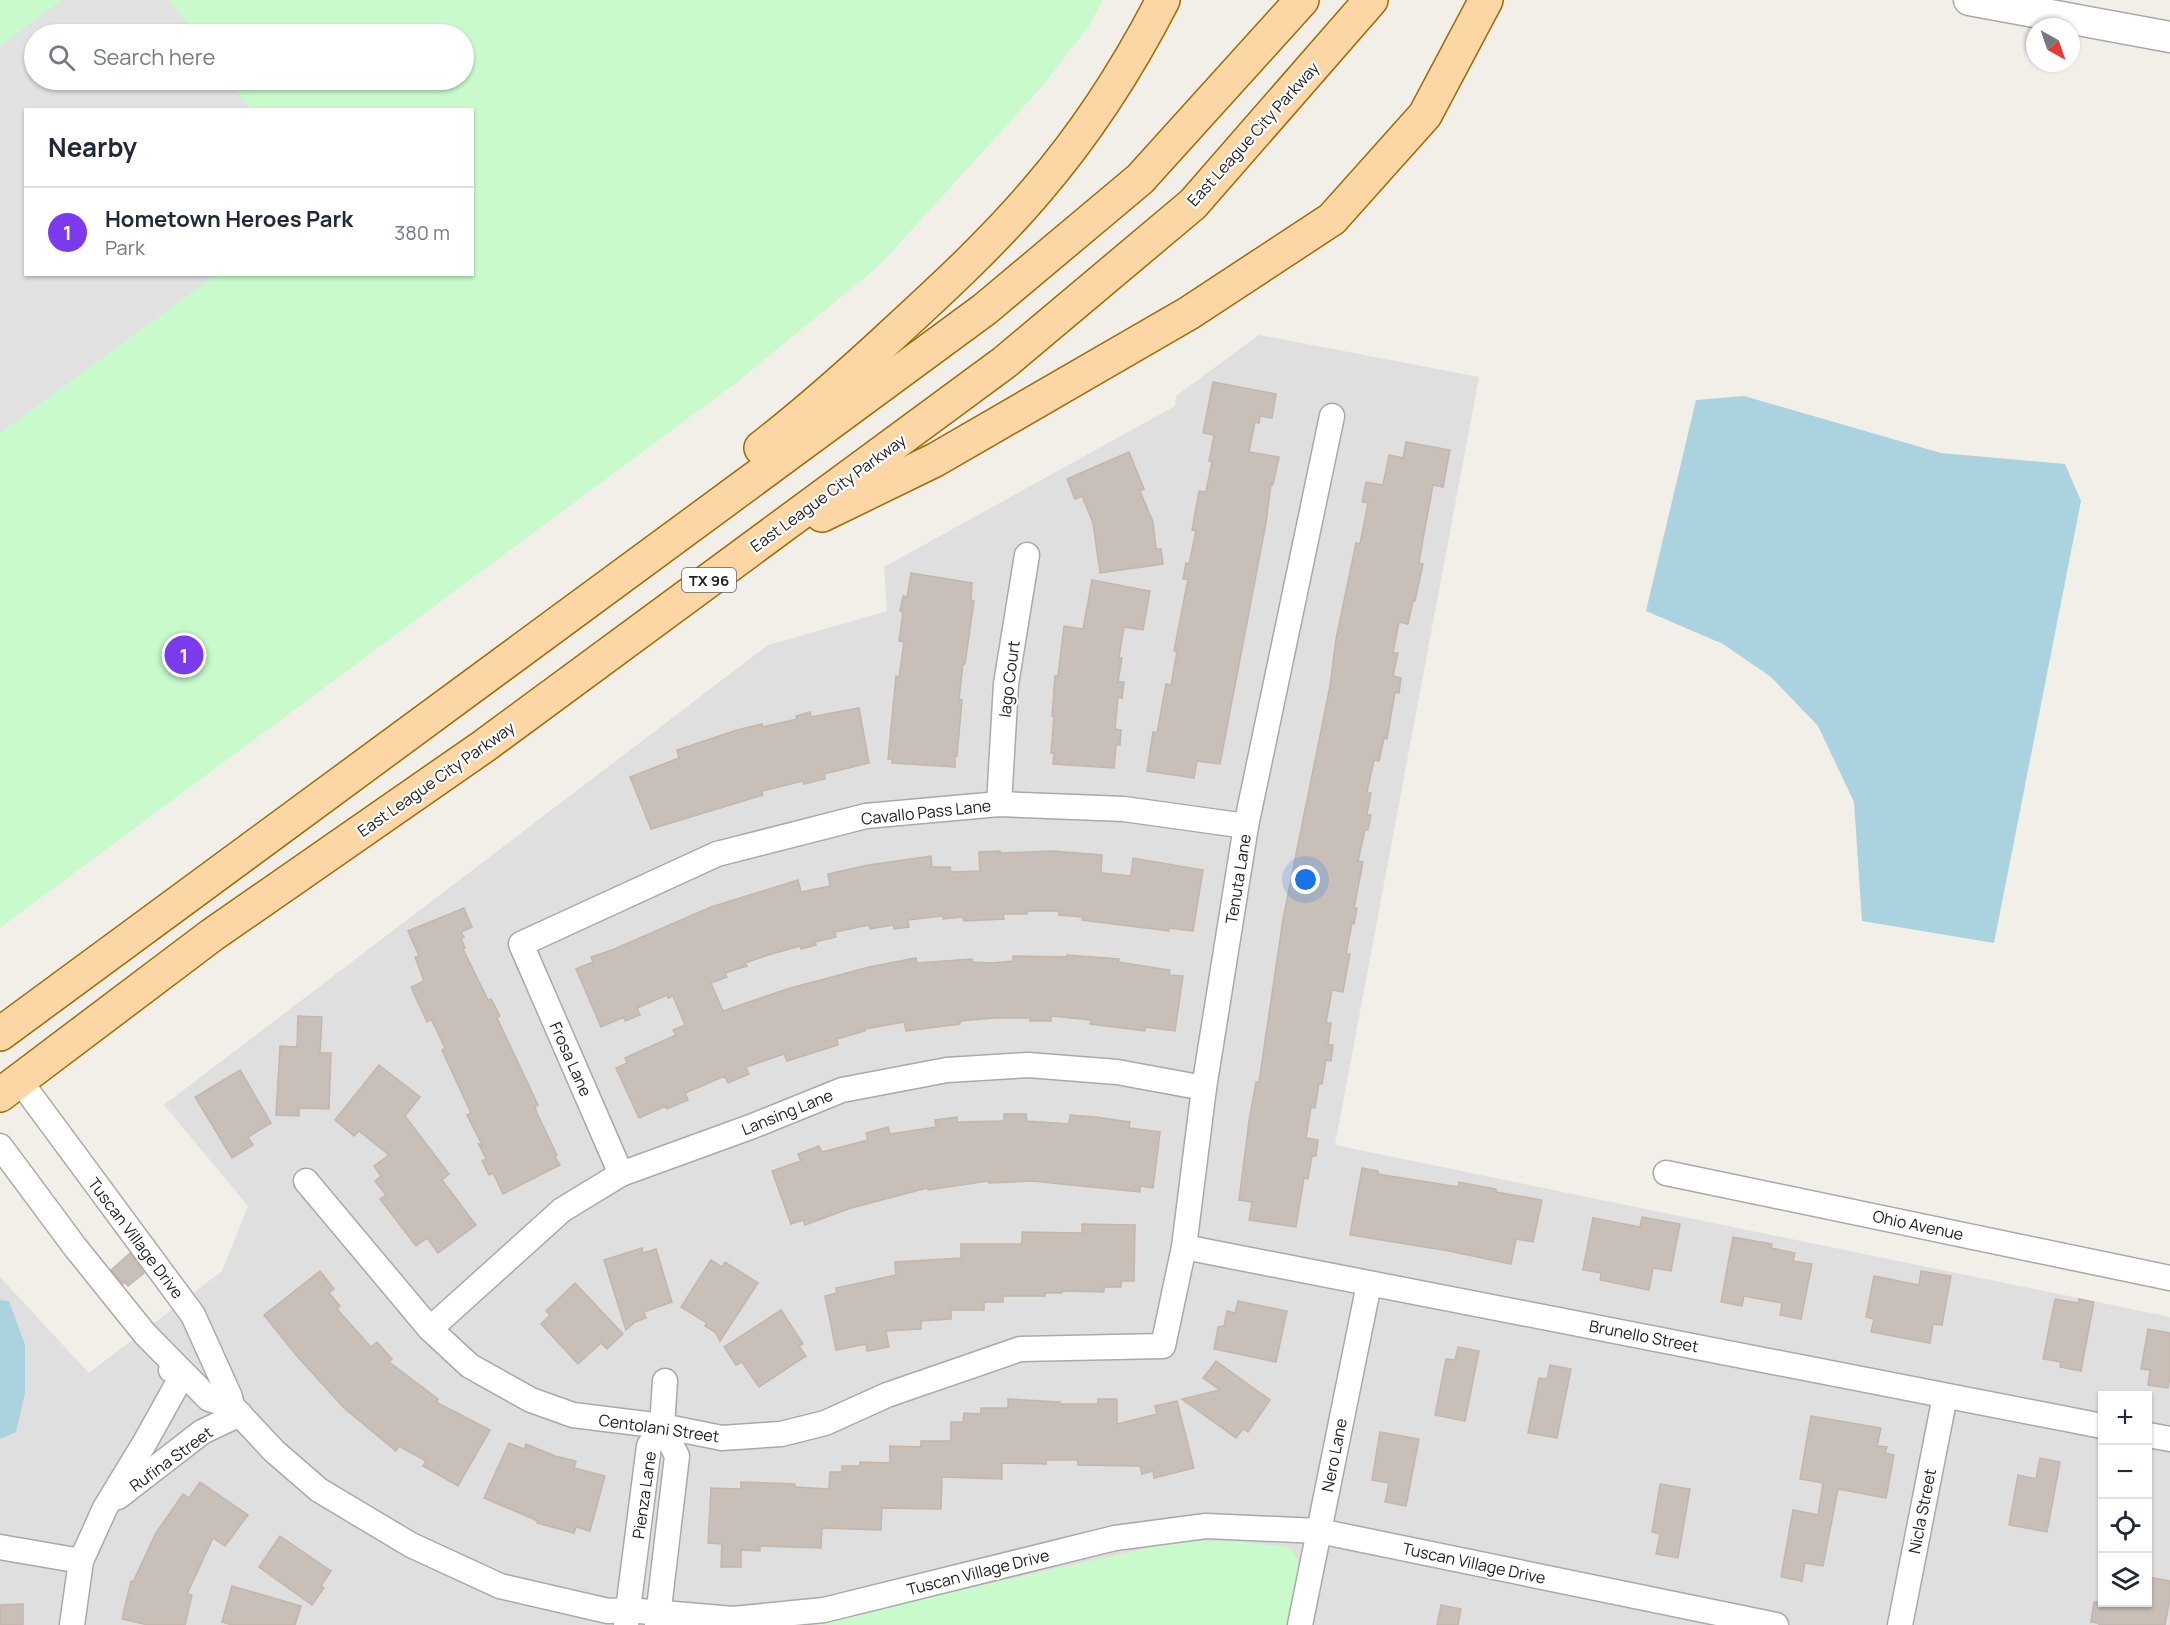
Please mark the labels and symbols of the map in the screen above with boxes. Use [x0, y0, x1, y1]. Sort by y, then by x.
north arrow [2026, 18, 2080, 72]
street label: East League City Parkway [1182, 57, 1324, 211]
street label: East League City Parkway [746, 429, 911, 557]
road number: TX 96 [682, 568, 736, 592]
pin: 1 [164, 632, 204, 678]
street label: Iago Court [993, 639, 1025, 719]
street label: East League City Parkway [353, 716, 519, 842]
street label: Cavallo Pass Lane [860, 794, 992, 830]
street label: Tenuta Lane [1220, 832, 1256, 926]
your location [1291, 865, 1320, 894]
street label: Frosa Lane [545, 1018, 597, 1100]
street label: Lansing Lane [738, 1084, 836, 1140]
street label: Tuscan Village Drive [83, 1173, 189, 1303]
street label: Ohio Avenue [1871, 1205, 1965, 1245]
street label: Brunello Street [1587, 1315, 1701, 1357]
street label: Centolani Street [597, 1409, 721, 1447]
street label: Nero Lane [1316, 1416, 1352, 1494]
street label: Rufina Street [125, 1421, 217, 1497]
street label: Pienza Lane [627, 1450, 661, 1540]
street label: Nicla Street [1903, 1467, 1941, 1555]
street label: Tuscan Village Drive [1400, 1537, 1548, 1589]
street label: Tuscan Village Drive [905, 1544, 1051, 1600]

